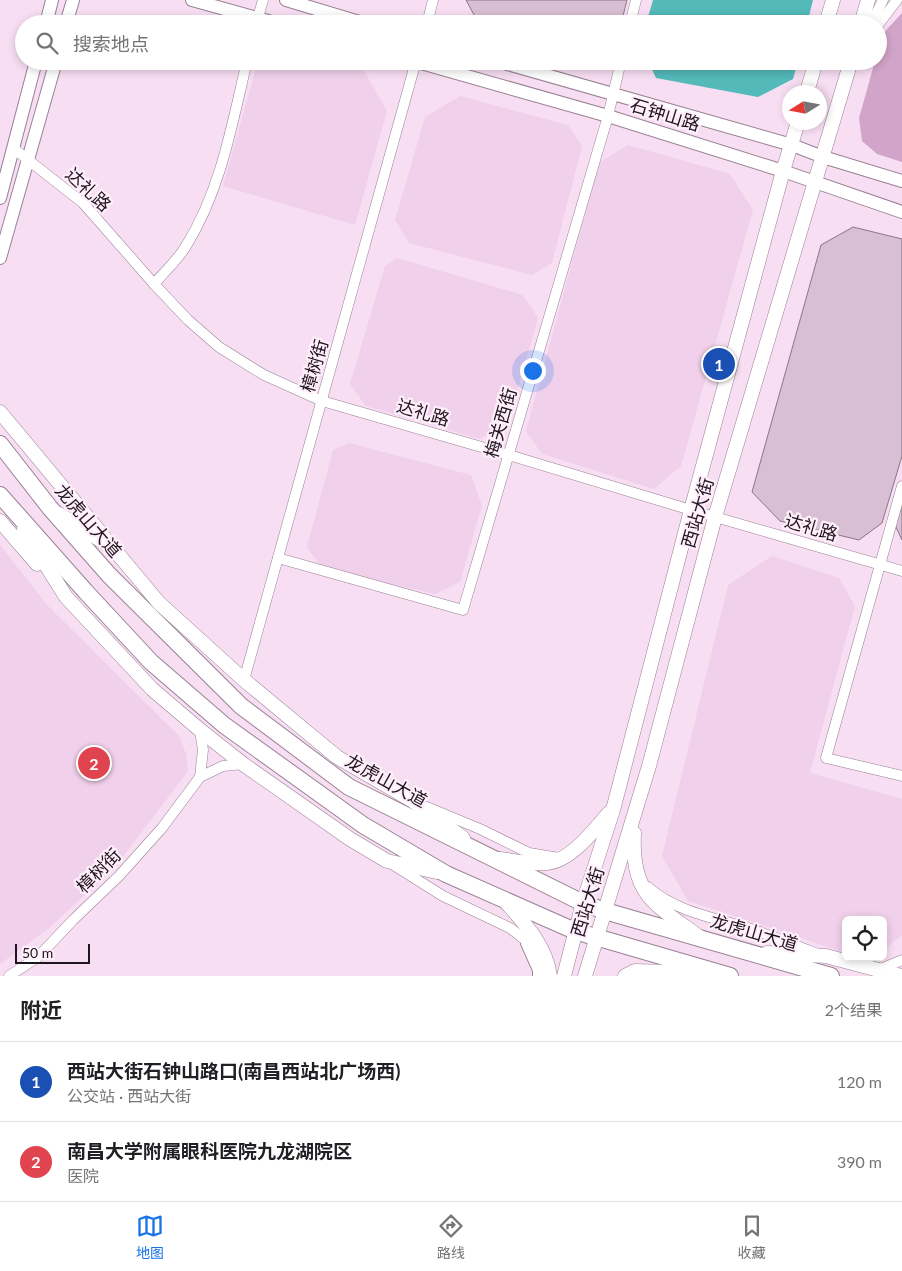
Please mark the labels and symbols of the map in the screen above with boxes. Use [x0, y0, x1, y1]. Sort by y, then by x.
north arrow [782, 85, 827, 130]
street label: 石钟山路 [628, 93, 703, 135]
street label: 达礼路 [61, 163, 116, 216]
street label: 樟树街 [296, 337, 332, 395]
pin: 1 [703, 345, 735, 383]
your location [520, 358, 546, 384]
street label: 梅关西街 [480, 385, 521, 460]
street label: 达礼路 [394, 394, 452, 430]
street label: 西站大街 [677, 475, 718, 550]
street label: 龙虎山大道 [51, 479, 127, 562]
street label: 达礼路 [782, 509, 840, 545]
pin: 2 [78, 744, 110, 782]
street label: 龙虎山大道 [342, 749, 431, 812]
street label: 樟树街 [71, 843, 125, 897]
street label: 西站大街 [566, 864, 608, 939]
street label: 龙虎山大道 [708, 909, 801, 955]
scale bar [15, 941, 90, 964]

